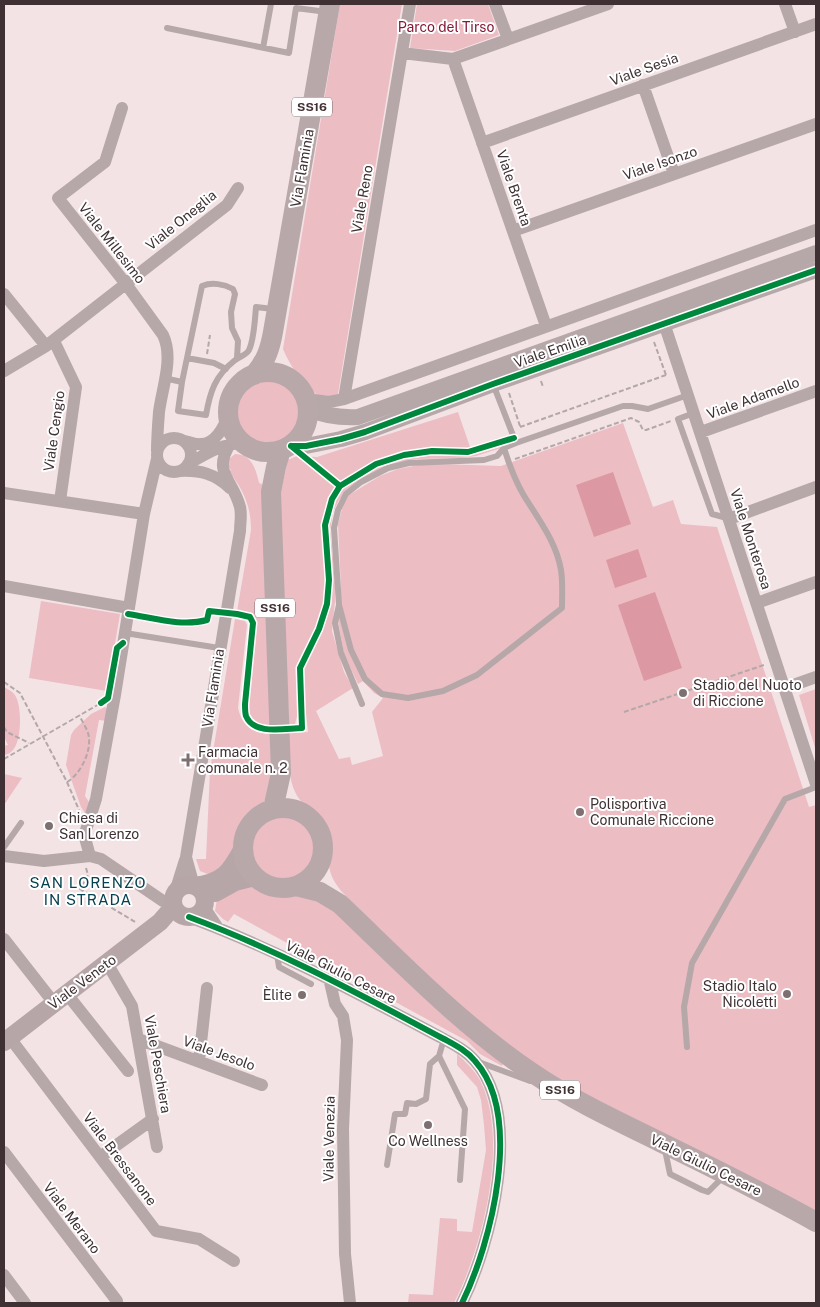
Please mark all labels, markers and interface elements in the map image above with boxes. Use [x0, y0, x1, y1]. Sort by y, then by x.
park label: Parco del Tirso [398, 19, 494, 35]
street label: Viale Sesia [608, 49, 680, 89]
road number: SS16 [292, 98, 332, 116]
street label: Via Flaminia [287, 128, 317, 208]
street label: Viale Isonzo [621, 143, 699, 183]
street label: Viale Brenta [494, 148, 534, 228]
street label: Viale Reno [348, 164, 376, 234]
street label: Viale Oneglia [143, 187, 219, 253]
street label: Viale Millesimo [75, 199, 149, 287]
street label: Viale Emilia [512, 331, 588, 371]
street label: Viale Adamello [704, 374, 802, 422]
street label: Viale Cengio [40, 389, 68, 472]
street label: Viale Monterosa [727, 487, 775, 591]
road number: SS16 [255, 598, 295, 618]
street label: Via Flaminia [199, 648, 227, 728]
place label: Stadio del Nuoto di Riccione [693, 677, 802, 709]
marker: Stadio del Nuoto di Riccione [677, 687, 689, 699]
place label: Farmacia comunale n. 2 [198, 744, 288, 776]
marker: Farmacia comunale n. 2 [182, 754, 194, 766]
place label: Polisportiva Comunale Riccione [590, 796, 714, 828]
marker: Polisportiva Comunale Riccione [574, 806, 586, 818]
place label: Chiesa di San Lorenzo [59, 810, 139, 842]
marker: Chiesa di San Lorenzo [43, 820, 55, 832]
district label: SAN LORENZO IN STRADA [29, 874, 147, 908]
street label: Viale Giulio Cesare [283, 937, 399, 1007]
street label: Viale Veneto [45, 951, 119, 1013]
place label: Stadio Italo Nicoletti [703, 978, 777, 1010]
place label: Èlite [263, 986, 292, 1003]
marker: Stadio Italo Nicoletti [781, 988, 793, 1000]
marker: Èlite [296, 989, 308, 1001]
street label: Viale Peschiera [141, 1014, 175, 1114]
street label: Viale Jesolo [181, 1033, 257, 1074]
road number: SS16 [540, 1080, 580, 1100]
street label: Viale Venezia [320, 1096, 338, 1182]
street label: Viale Bressanone [80, 1109, 160, 1209]
marker: Co Wellness [422, 1119, 434, 1131]
street label: Viale Giulio Cesare [648, 1131, 764, 1199]
place label: Co Wellness [388, 1133, 468, 1149]
street label: Viale Merano [40, 1179, 104, 1257]

